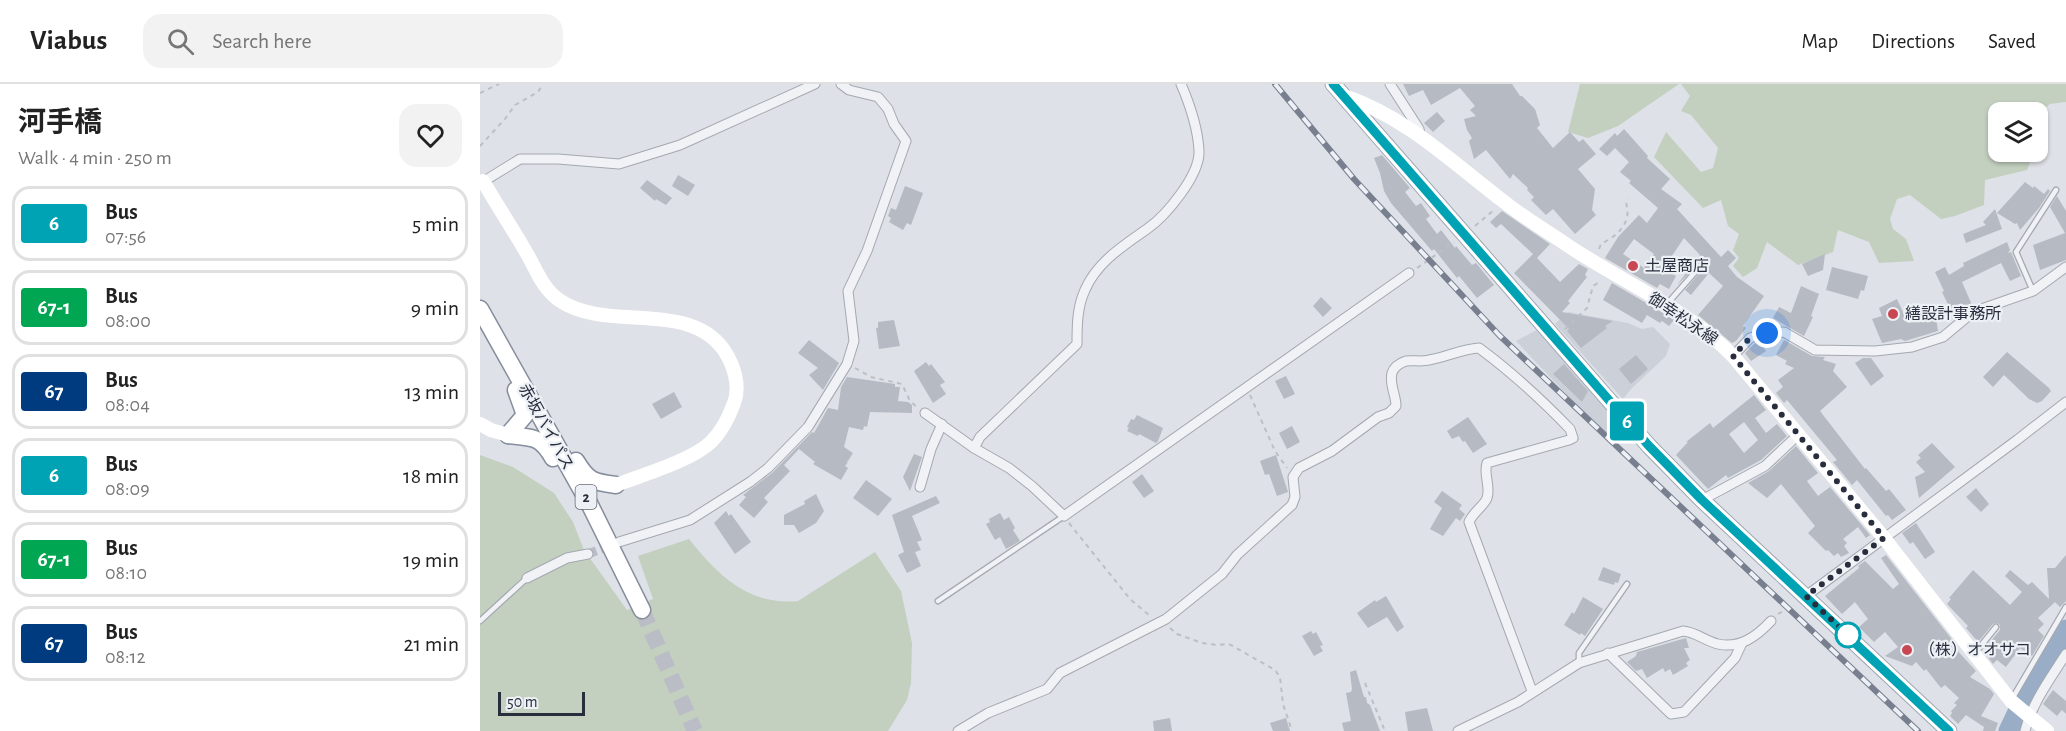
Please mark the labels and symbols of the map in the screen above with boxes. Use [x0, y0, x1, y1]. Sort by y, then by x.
place label: 土屋商店 [1645, 258, 1709, 274]
marker: 土屋商店 [1626, 259, 1640, 273]
street label: 御幸松永線 [1645, 289, 1721, 348]
place label: 繕設計事務所 [1905, 305, 2001, 322]
marker: 繕設計事務所 [1886, 307, 1900, 321]
your location [1752, 318, 1782, 348]
street label: 赤坂バイパス [516, 381, 577, 473]
line badge: 6 [1608, 402, 1646, 440]
road number: 2 [576, 485, 596, 509]
unlabelled marker [1835, 622, 1861, 648]
place label: （株）オオサコ [1919, 641, 2031, 658]
marker: （株）オオサコ [1900, 643, 1914, 657]
scale bar [498, 689, 585, 716]

